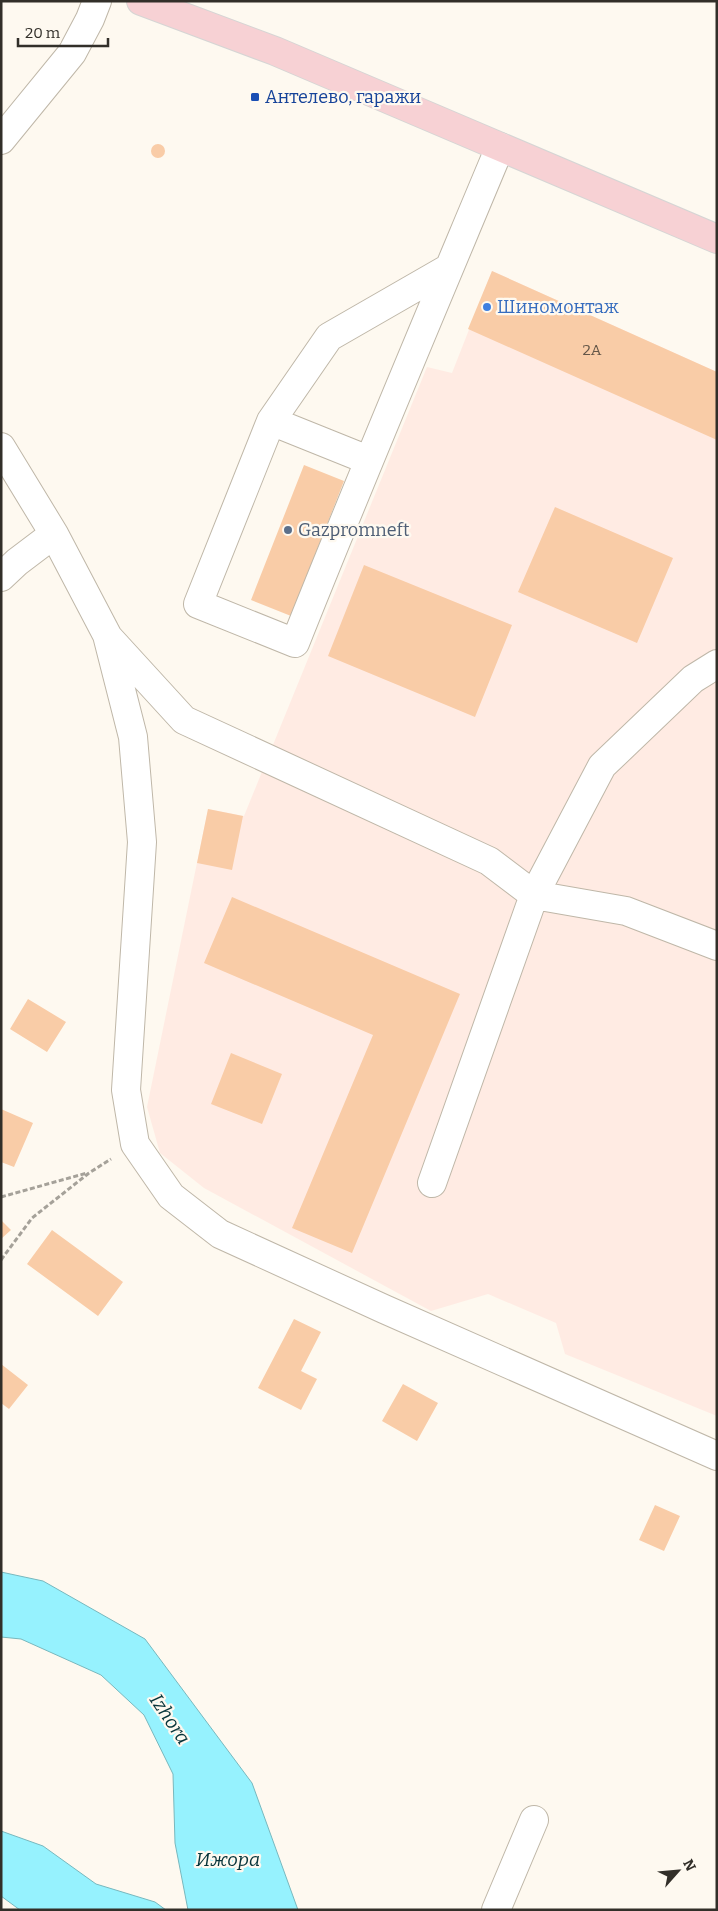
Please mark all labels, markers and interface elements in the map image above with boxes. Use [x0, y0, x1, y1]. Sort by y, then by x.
scale bar [18, 15, 108, 47]
text: 20 m [25, 24, 61, 42]
place label: Антелево, гаражи [265, 86, 421, 108]
marker: Антелево, гаражи [249, 91, 261, 103]
place label: Шиномонтаж [497, 296, 619, 318]
marker: Шиномонтаж [481, 301, 493, 313]
house number: 2А [583, 341, 602, 359]
place label: Gazpromneft [298, 519, 410, 541]
marker: Gazpromneft [282, 524, 294, 536]
water label: Izhora [145, 1689, 195, 1749]
north arrow [653, 1846, 703, 1896]
water label: Ижора [196, 1848, 260, 1871]
text: N [679, 1857, 699, 1874]

